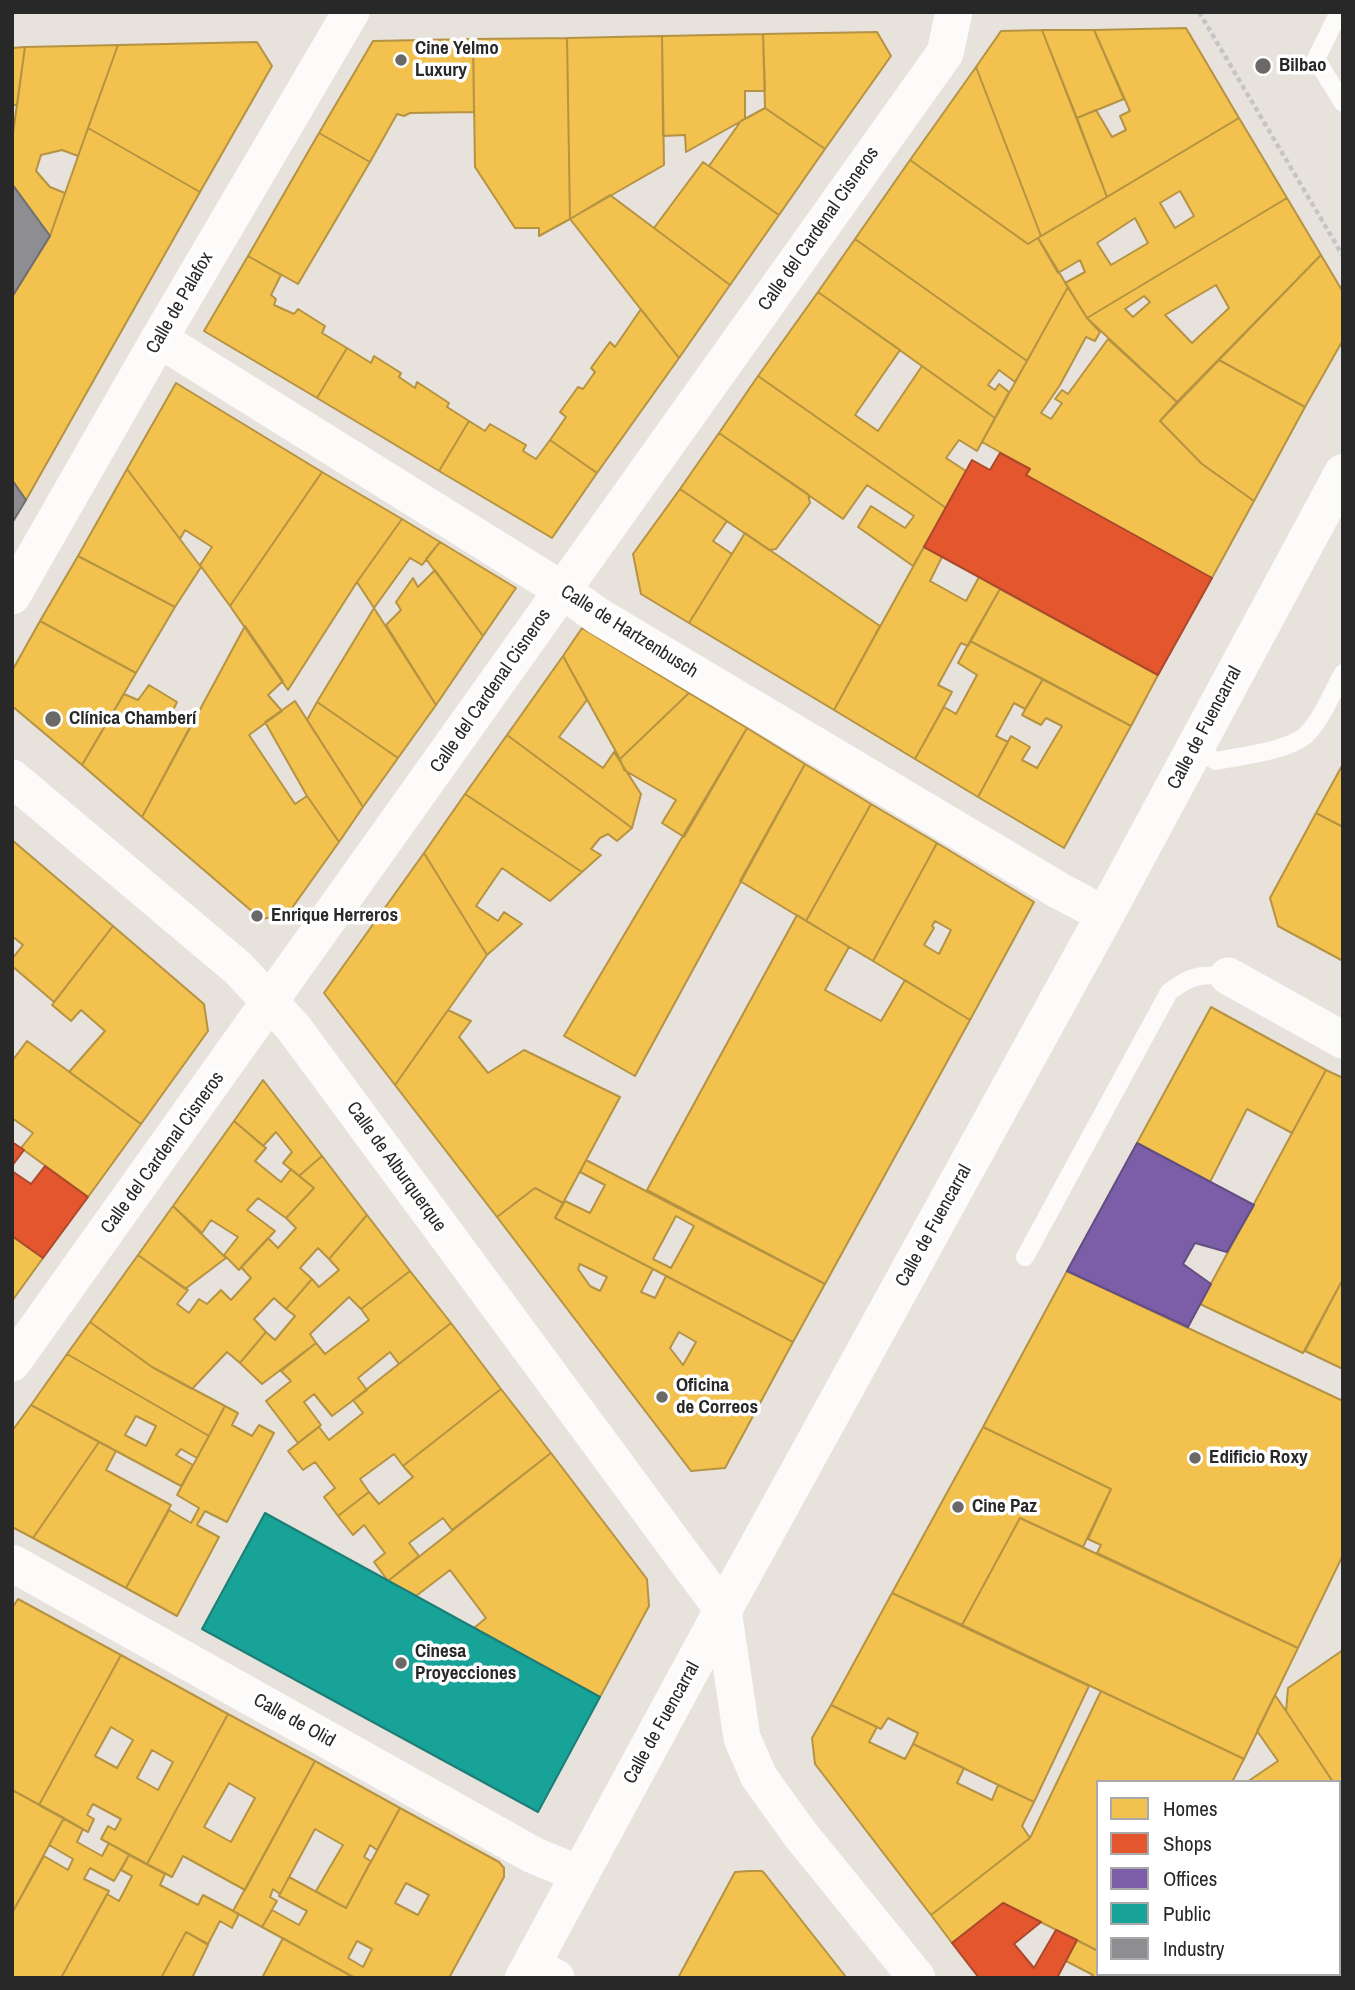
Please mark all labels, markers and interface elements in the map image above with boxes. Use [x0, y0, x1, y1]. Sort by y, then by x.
place label: Cine Yelmo Luxury [415, 38, 499, 82]
marker: Cine Yelmo Luxury [393, 52, 409, 68]
place label: Bilbao [1279, 55, 1327, 77]
marker: Bilbao [1253, 56, 1273, 76]
street label: Calle del Cardenal Cisneros [754, 143, 884, 315]
street label: Calle de Palafox [142, 248, 218, 358]
street label: Calle de Hartzenbusch [556, 581, 702, 683]
street label: Calle del Cardenal Cisneros [426, 605, 556, 777]
street label: Calle de Fuencarral [1163, 663, 1247, 793]
place label: Clínica Chamberí [69, 708, 196, 730]
marker: Clínica Chamberí [43, 709, 63, 729]
place label: Enrique Herreros [271, 905, 398, 927]
marker: Enrique Herreros [249, 908, 265, 924]
street label: Calle del Cardenal Cisneros [97, 1067, 229, 1239]
street label: Calle de Alburquerque [341, 1098, 451, 1236]
street label: Calle de Fuencarral [891, 1161, 977, 1291]
place label: Oficina de Correos [676, 1375, 758, 1419]
marker: Oficina de Correos [654, 1389, 670, 1405]
place label: Edificio Roxy [1209, 1447, 1308, 1469]
marker: Edificio Roxy [1187, 1450, 1203, 1466]
place label: Cine Paz [972, 1496, 1037, 1518]
marker: Cine Paz [950, 1499, 966, 1515]
place label: Cinesa Proyecciones [415, 1641, 516, 1685]
marker: Cinesa Proyecciones [393, 1655, 409, 1671]
street label: Calle de Fuencarral [619, 1658, 705, 1788]
street label: Calle de Olid [249, 1689, 339, 1753]
legend [1096, 1780, 1341, 1976]
text: Homes [1163, 1794, 1218, 1823]
text: Shops [1163, 1829, 1212, 1858]
text: Offices [1163, 1864, 1217, 1893]
text: Public [1163, 1899, 1211, 1928]
text: Industry [1163, 1934, 1224, 1963]

